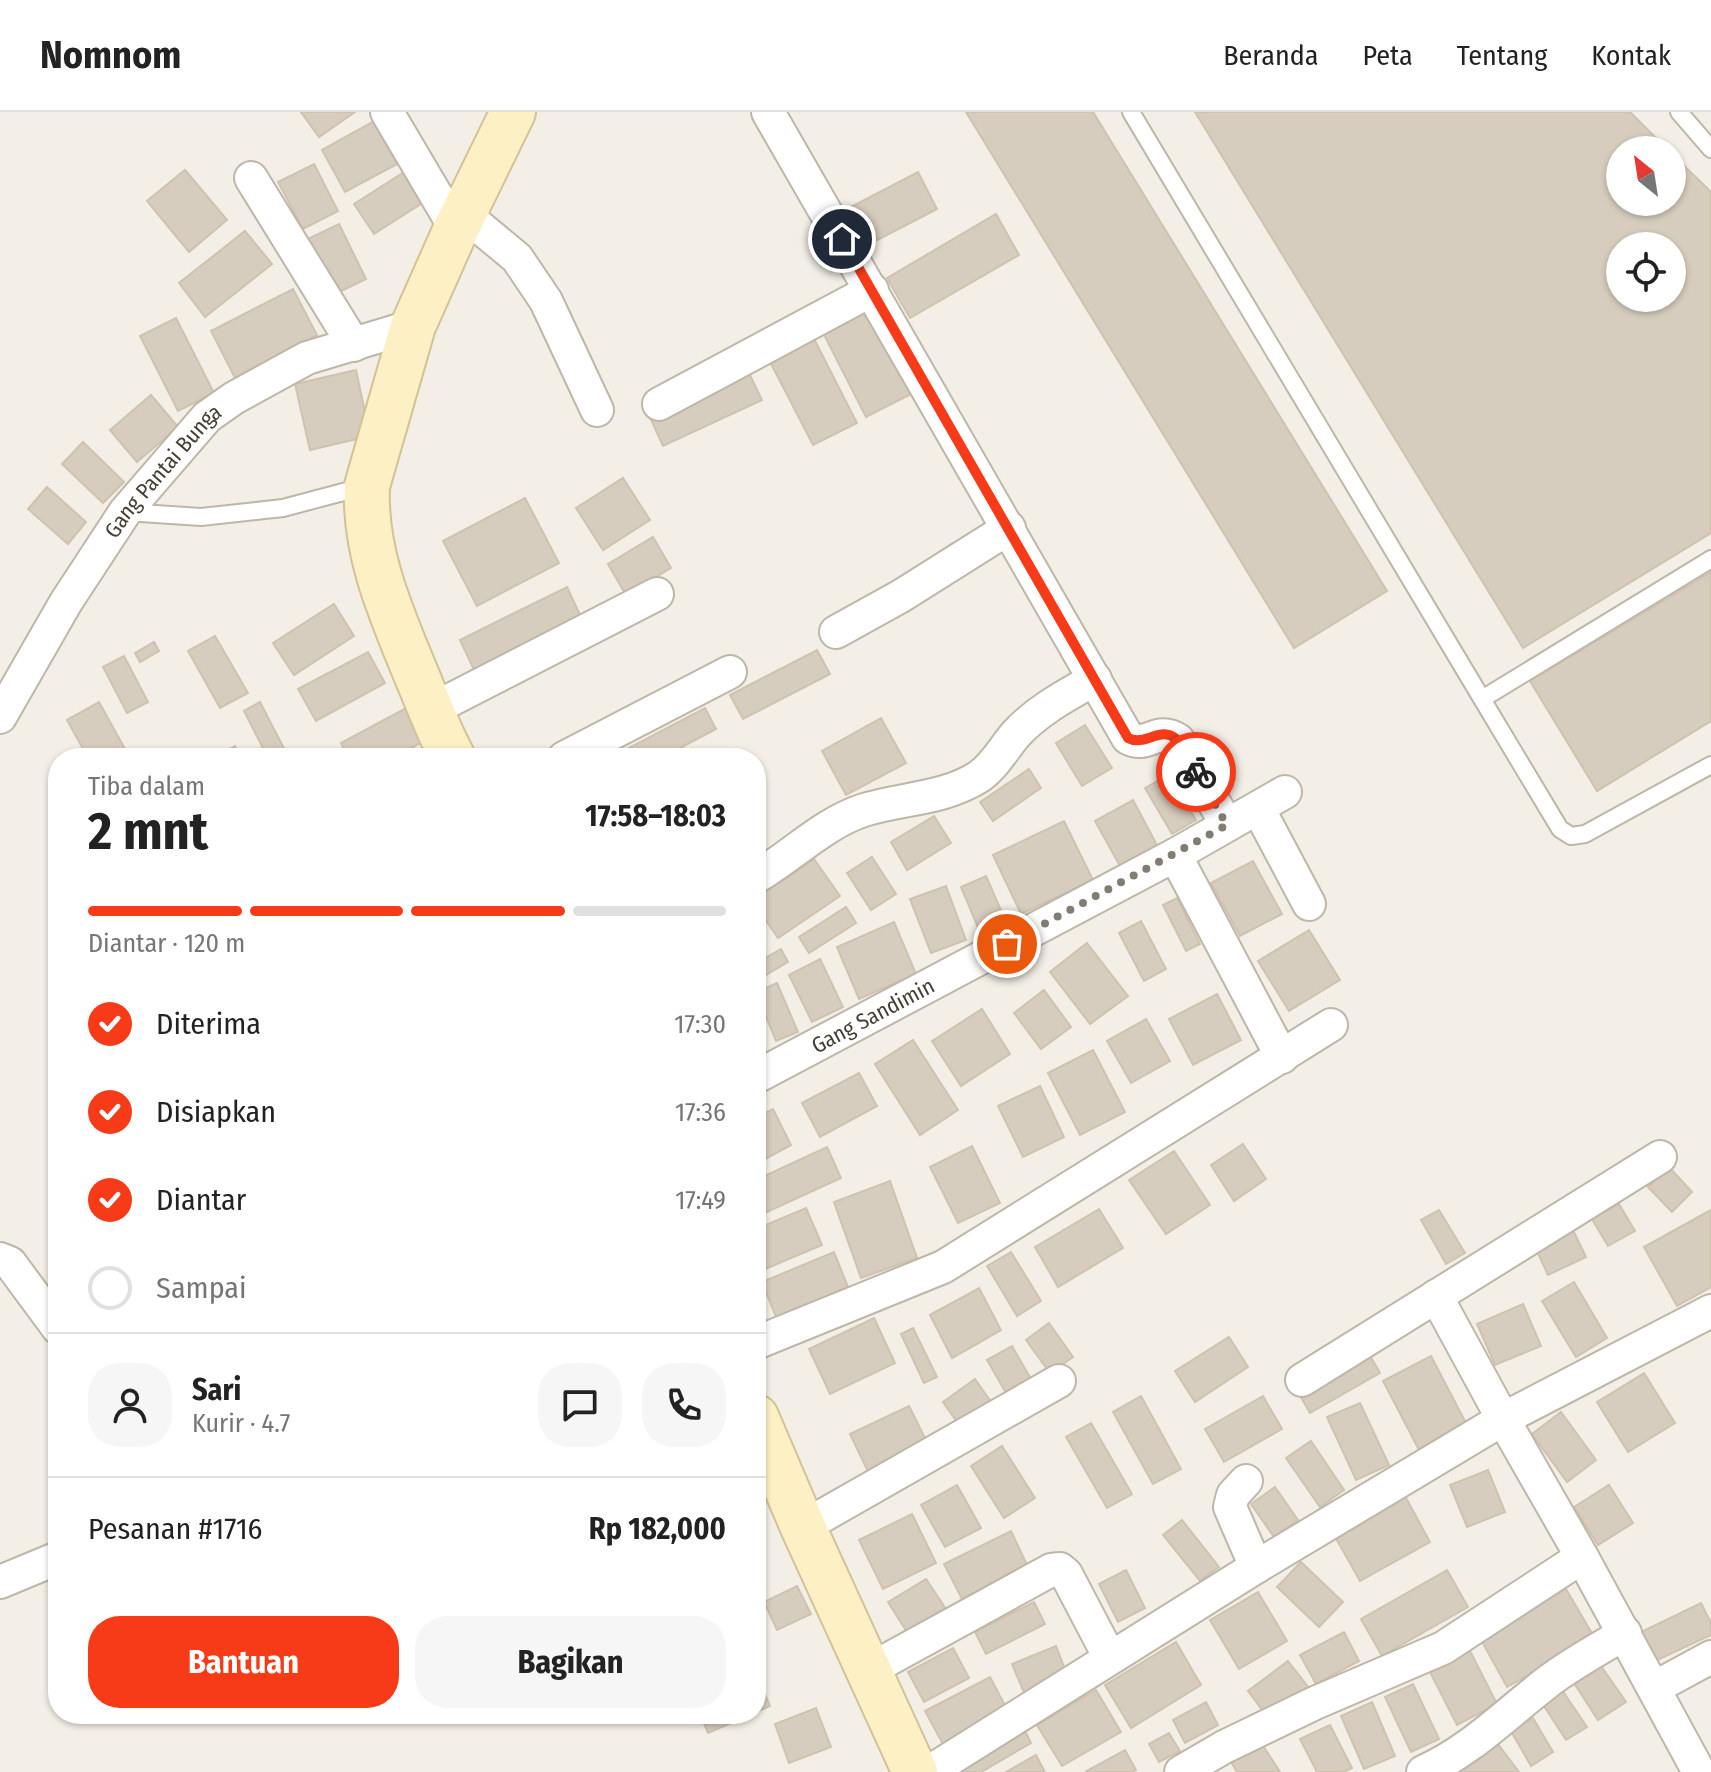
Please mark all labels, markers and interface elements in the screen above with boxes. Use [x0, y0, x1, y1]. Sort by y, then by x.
text: Nomnom [40, 32, 181, 78]
text: Beranda [1223, 39, 1318, 72]
text: Peta [1362, 39, 1413, 72]
text: Tentang [1457, 39, 1547, 72]
text: Kontak [1591, 39, 1671, 72]
north arrow [1606, 136, 1686, 216]
map controls [1606, 136, 1686, 312]
pin [808, 205, 876, 273]
icon: home [820, 217, 864, 261]
button: locate [1606, 232, 1686, 312]
street label: Gang Pantai Bunga [99, 398, 227, 543]
courier [1156, 732, 1236, 812]
icon: bike [1174, 750, 1218, 794]
text: Tiba dalam [88, 771, 205, 802]
text: 17:58–18:03 [585, 798, 726, 834]
text: 2 mnt [88, 800, 208, 863]
pin [973, 910, 1041, 978]
icon: bag [985, 922, 1029, 966]
text: Diantar · 120 m [88, 928, 245, 959]
street label: Gang Sandimin [807, 972, 939, 1059]
icon: check [88, 1002, 132, 1046]
text: Diterima [156, 1006, 261, 1042]
text: 17:30 [674, 1009, 726, 1040]
icon: check [88, 1090, 132, 1134]
text: Disiapkan [156, 1094, 276, 1130]
text: 17:36 [675, 1097, 726, 1128]
icon: check [88, 1178, 132, 1222]
text: Diantar [156, 1182, 246, 1218]
text: 17:49 [675, 1185, 726, 1216]
text: Sampai [156, 1270, 247, 1306]
button: person [88, 1363, 172, 1447]
button: chat [538, 1363, 622, 1447]
button: phone [642, 1363, 726, 1447]
text: Sari [192, 1372, 241, 1408]
text: Kurir · 4.7 [192, 1408, 290, 1439]
text: Pesanan #1716 [88, 1511, 262, 1547]
text: Rp 182,000 [589, 1511, 726, 1547]
button: Bantuan [88, 1616, 399, 1708]
button: Bagikan [415, 1616, 726, 1708]

